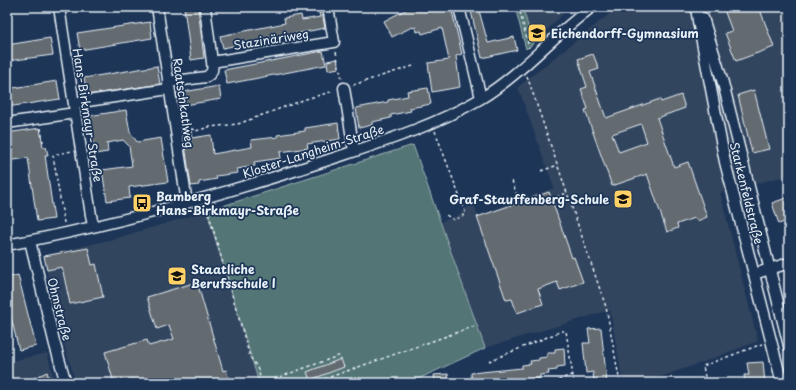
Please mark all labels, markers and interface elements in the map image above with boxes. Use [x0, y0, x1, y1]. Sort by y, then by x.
school or university icon: Eichendorff-Gymnasium [526, 22, 548, 44]
street label: Stazinäriweg [232, 24, 310, 54]
place label: Eichendorff-Gymnasium [551, 24, 699, 42]
street label: Hans-Birkmayr-Straße [69, 47, 107, 183]
street label: Raatschkatlweg [169, 57, 199, 149]
street label: Kloster-Langheim-Straße [240, 120, 386, 182]
street label: Starkenfeldstraße [726, 140, 768, 246]
place label: Bamberg Hans-Birkmayr-Straße [156, 187, 300, 219]
school or university icon: Graf-Stauffenberg-Schule [612, 188, 634, 210]
place label: Graf-Stauffenberg-Schule [449, 190, 609, 208]
bus stop icon: Bamberg Hans-Birkmayr-Straße [131, 192, 153, 214]
place label: Staatliche Berufsschule I [191, 260, 276, 292]
school or university icon: Staatliche Berufsschule I [166, 265, 188, 287]
street label: Ohmstraße [43, 276, 77, 342]

